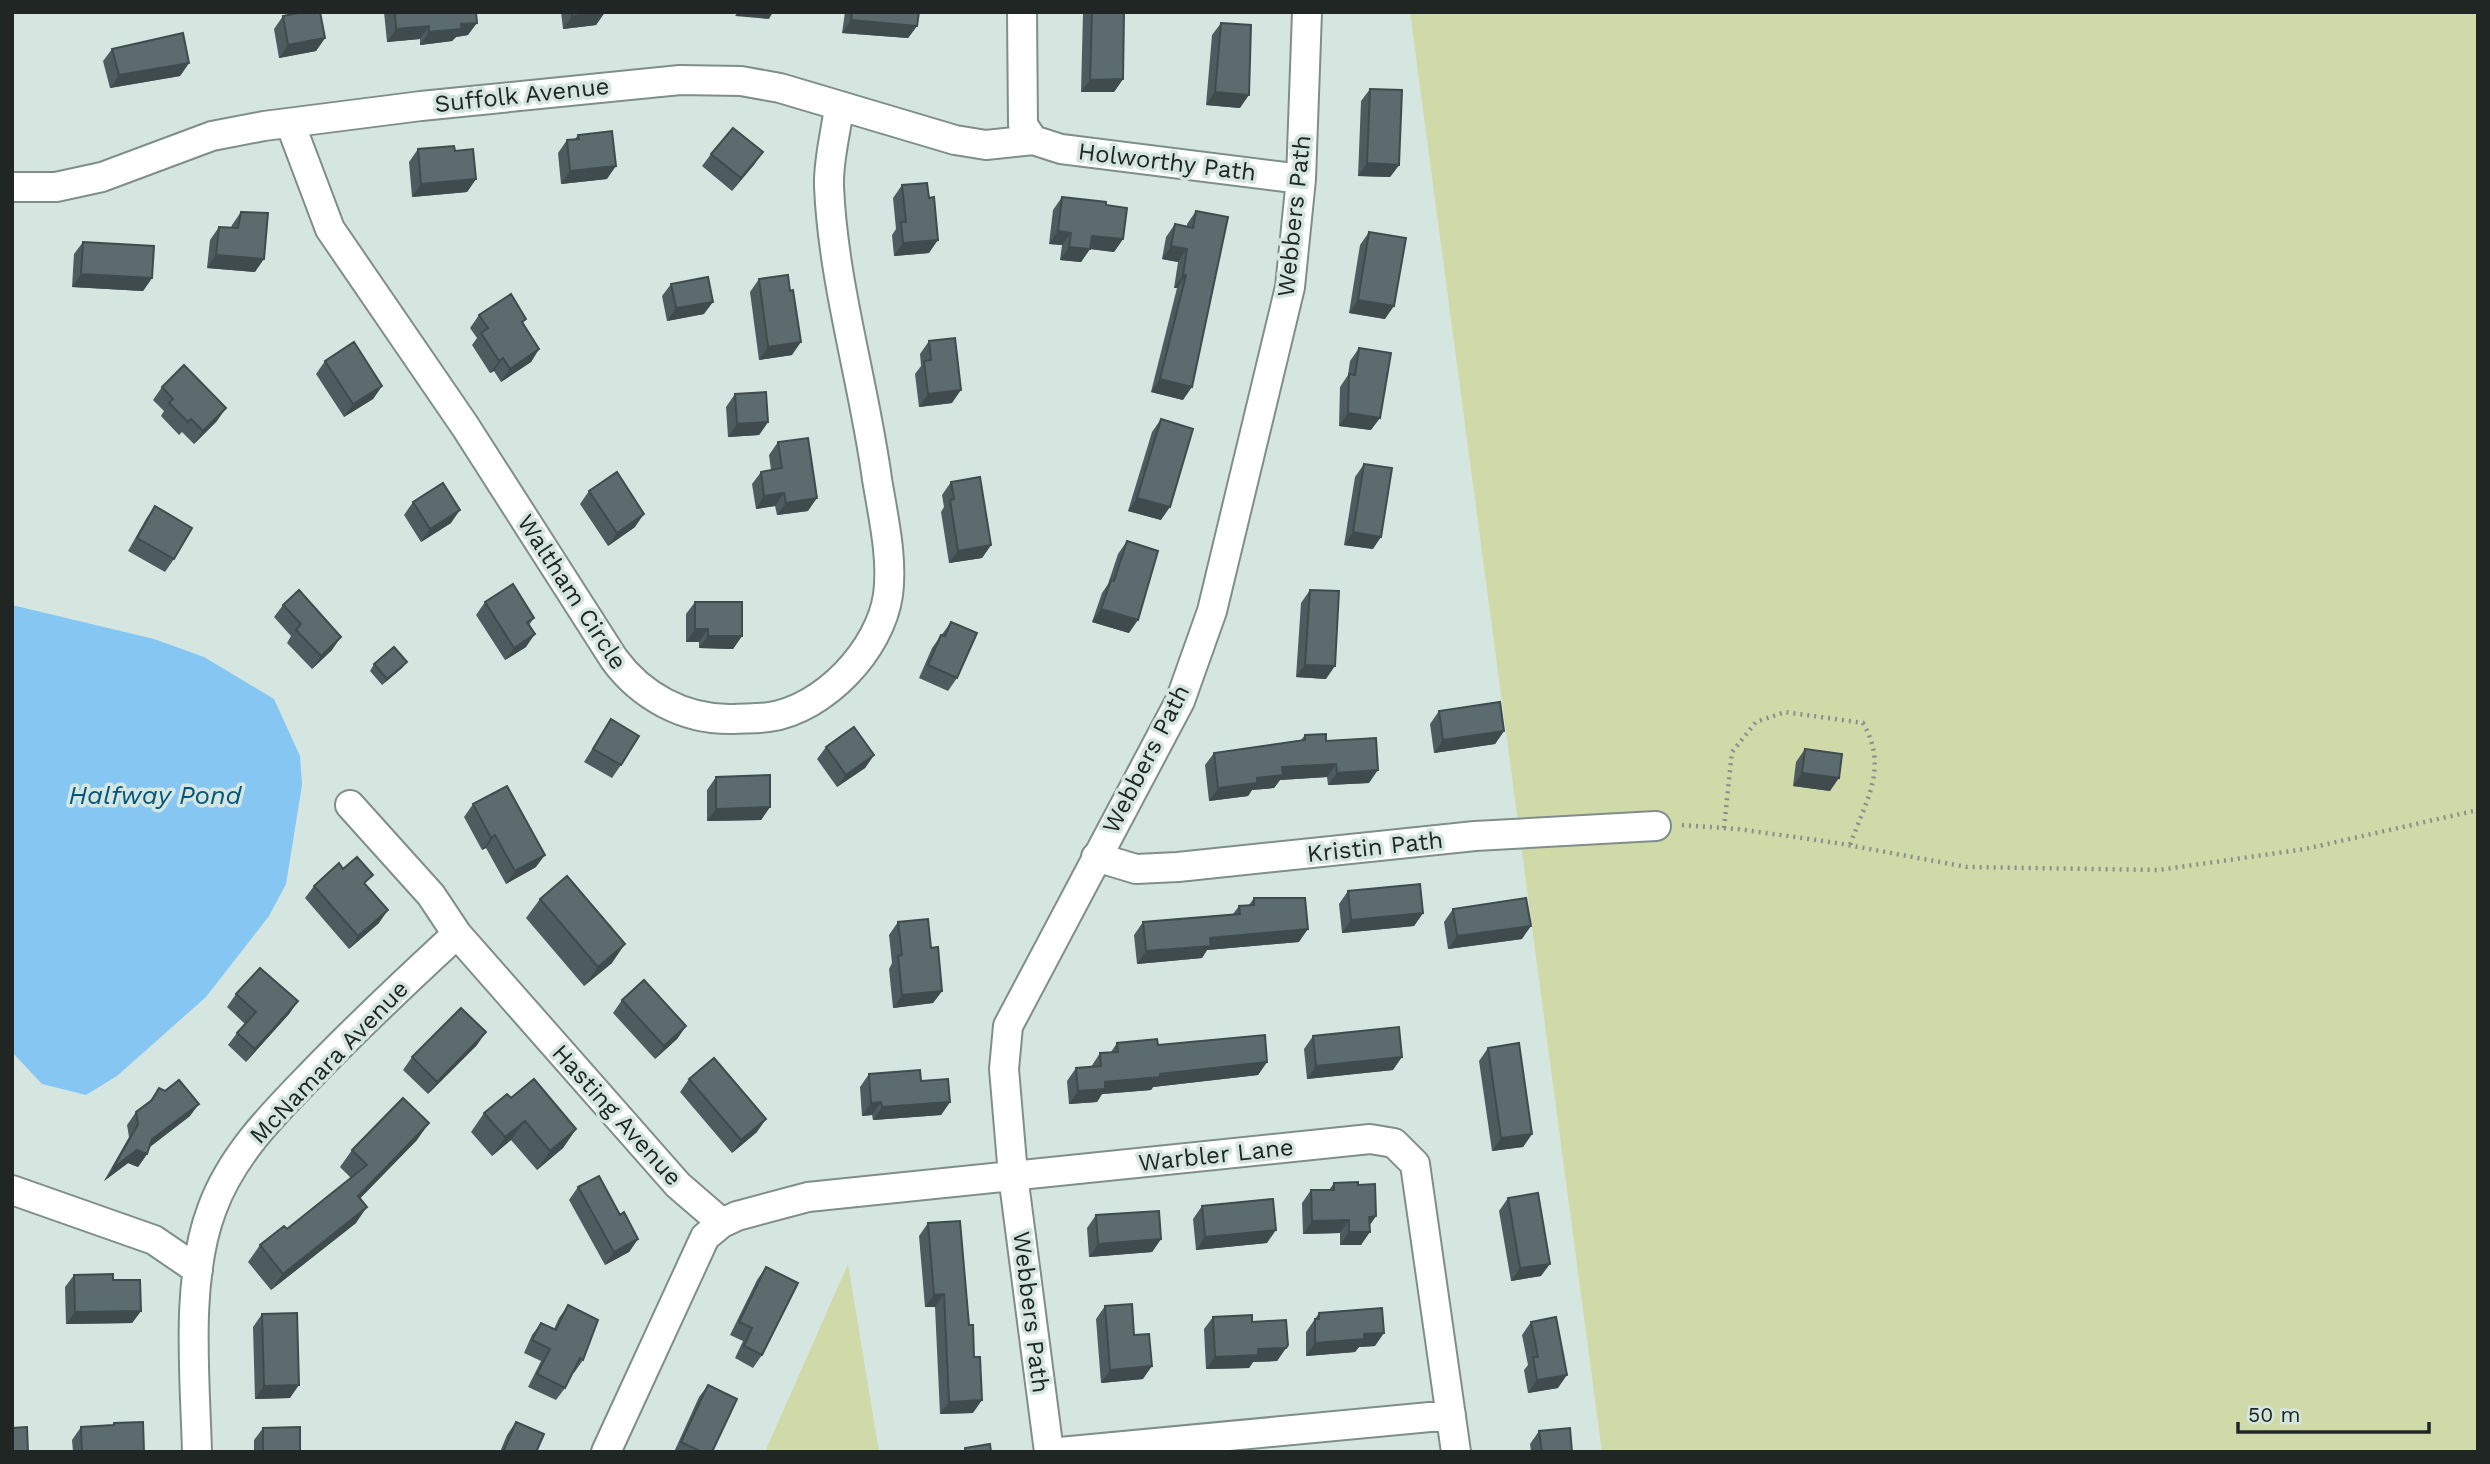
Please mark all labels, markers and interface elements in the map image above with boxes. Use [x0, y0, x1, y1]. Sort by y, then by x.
street label: Suffolk Avenue [433, 72, 611, 118]
street label: Webbers Path [1272, 134, 1316, 298]
street label: Holworthy Path [1076, 137, 1258, 187]
street label: Waltham Circle [512, 509, 632, 675]
street label: Webbers Path [1097, 680, 1195, 838]
water label: Halfway Pond [68, 780, 242, 810]
street label: Kristin Path [1306, 826, 1444, 868]
street label: McNamara Avenue [244, 975, 414, 1149]
street label: Hasting Avenue [546, 1039, 688, 1191]
street label: Warbler Lane [1137, 1133, 1295, 1177]
street label: Webbers Path [1007, 1229, 1055, 1395]
scale bar [2238, 1390, 2429, 1434]
text: 50 m [2248, 1402, 2300, 1427]

